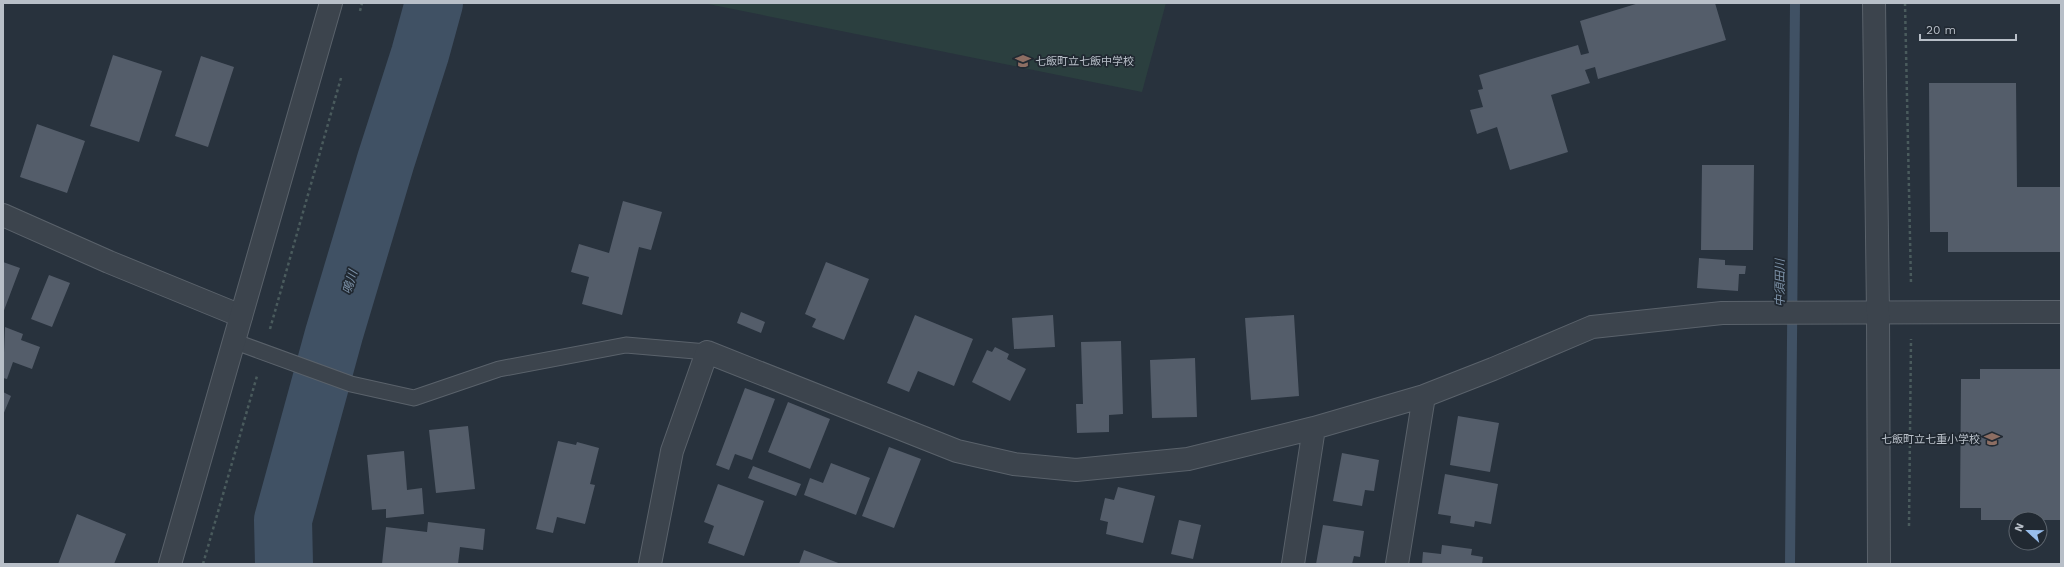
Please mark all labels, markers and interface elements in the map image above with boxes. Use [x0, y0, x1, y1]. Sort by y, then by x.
scale bar [1920, 16, 2016, 42]
text: 20 m [1926, 23, 1956, 37]
school or university icon: 七飯町立七飯中学校 [1014, 52, 1032, 70]
place label: 七飯町立七飯中学校 [1035, 55, 1134, 68]
water label: 中須田川 [1773, 257, 1787, 307]
water label: 鳴川 [340, 267, 361, 296]
school or university icon: 七飯町立七重小学校 [1983, 430, 2001, 448]
place label: 七飯町立七重小学校 [1881, 433, 1980, 446]
north arrow [2008, 511, 2048, 551]
text: N [2012, 521, 2027, 534]

